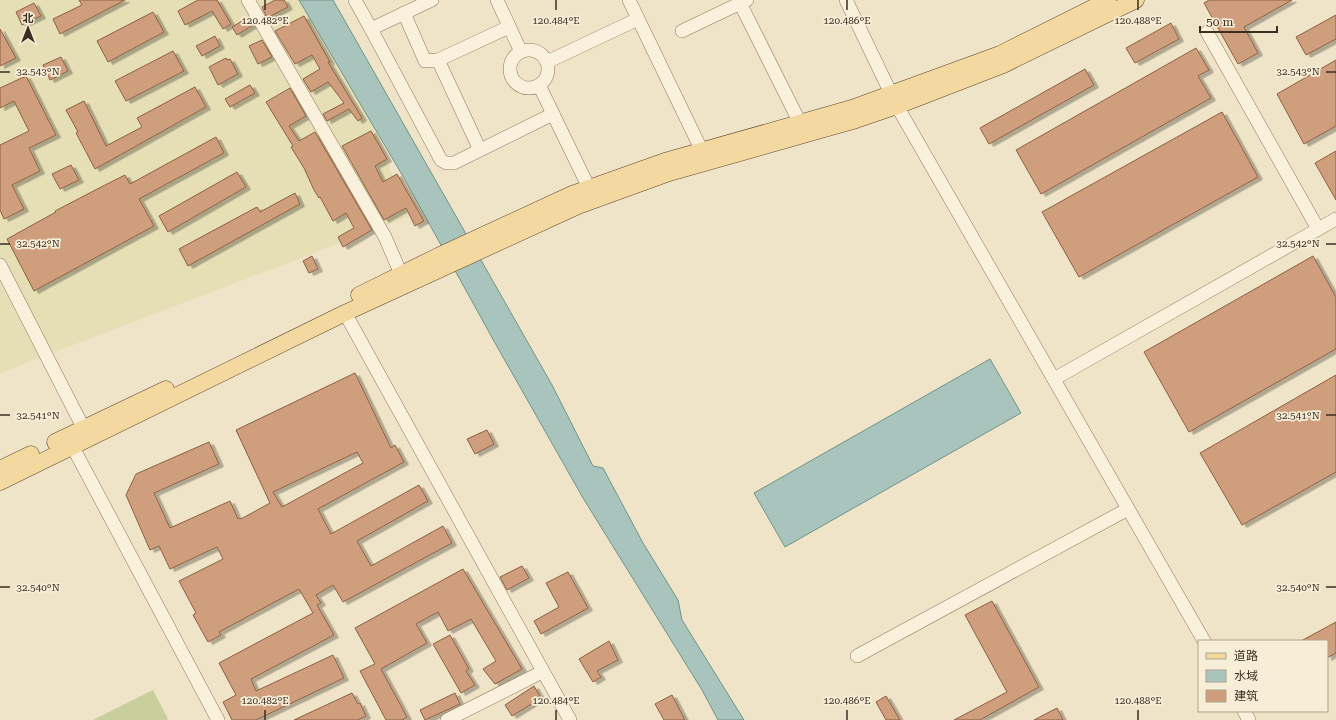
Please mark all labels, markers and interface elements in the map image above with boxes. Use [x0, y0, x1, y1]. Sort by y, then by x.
north arrow [8, 8, 48, 48]
scale bar [1200, 8, 1277, 34]
text: 北 [23, 12, 34, 25]
text: 120.482°E [241, 15, 289, 26]
text: 120.484°E [532, 15, 580, 26]
text: 120.486°E [823, 15, 871, 26]
text: 120.488°E [1114, 15, 1162, 26]
text: 50 m [1206, 15, 1233, 29]
text: 32.543°N [16, 66, 60, 77]
text: 32.543°N [1276, 66, 1320, 77]
text: 32.542°N [16, 238, 60, 249]
text: 32.542°N [1276, 238, 1320, 249]
text: 32.541°N [16, 410, 60, 421]
text: 32.541°N [1276, 410, 1320, 421]
text: 32.540°N [16, 582, 60, 593]
text: 32.540°N [1276, 582, 1320, 593]
legend [1198, 640, 1328, 712]
text: 道路 [1234, 649, 1258, 663]
text: 水域 [1234, 669, 1258, 683]
text: 建筑 [1234, 689, 1258, 703]
text: 120.482°E [241, 695, 289, 706]
text: 120.484°E [532, 695, 580, 706]
text: 120.486°E [823, 695, 871, 706]
text: 120.488°E [1114, 695, 1162, 706]

